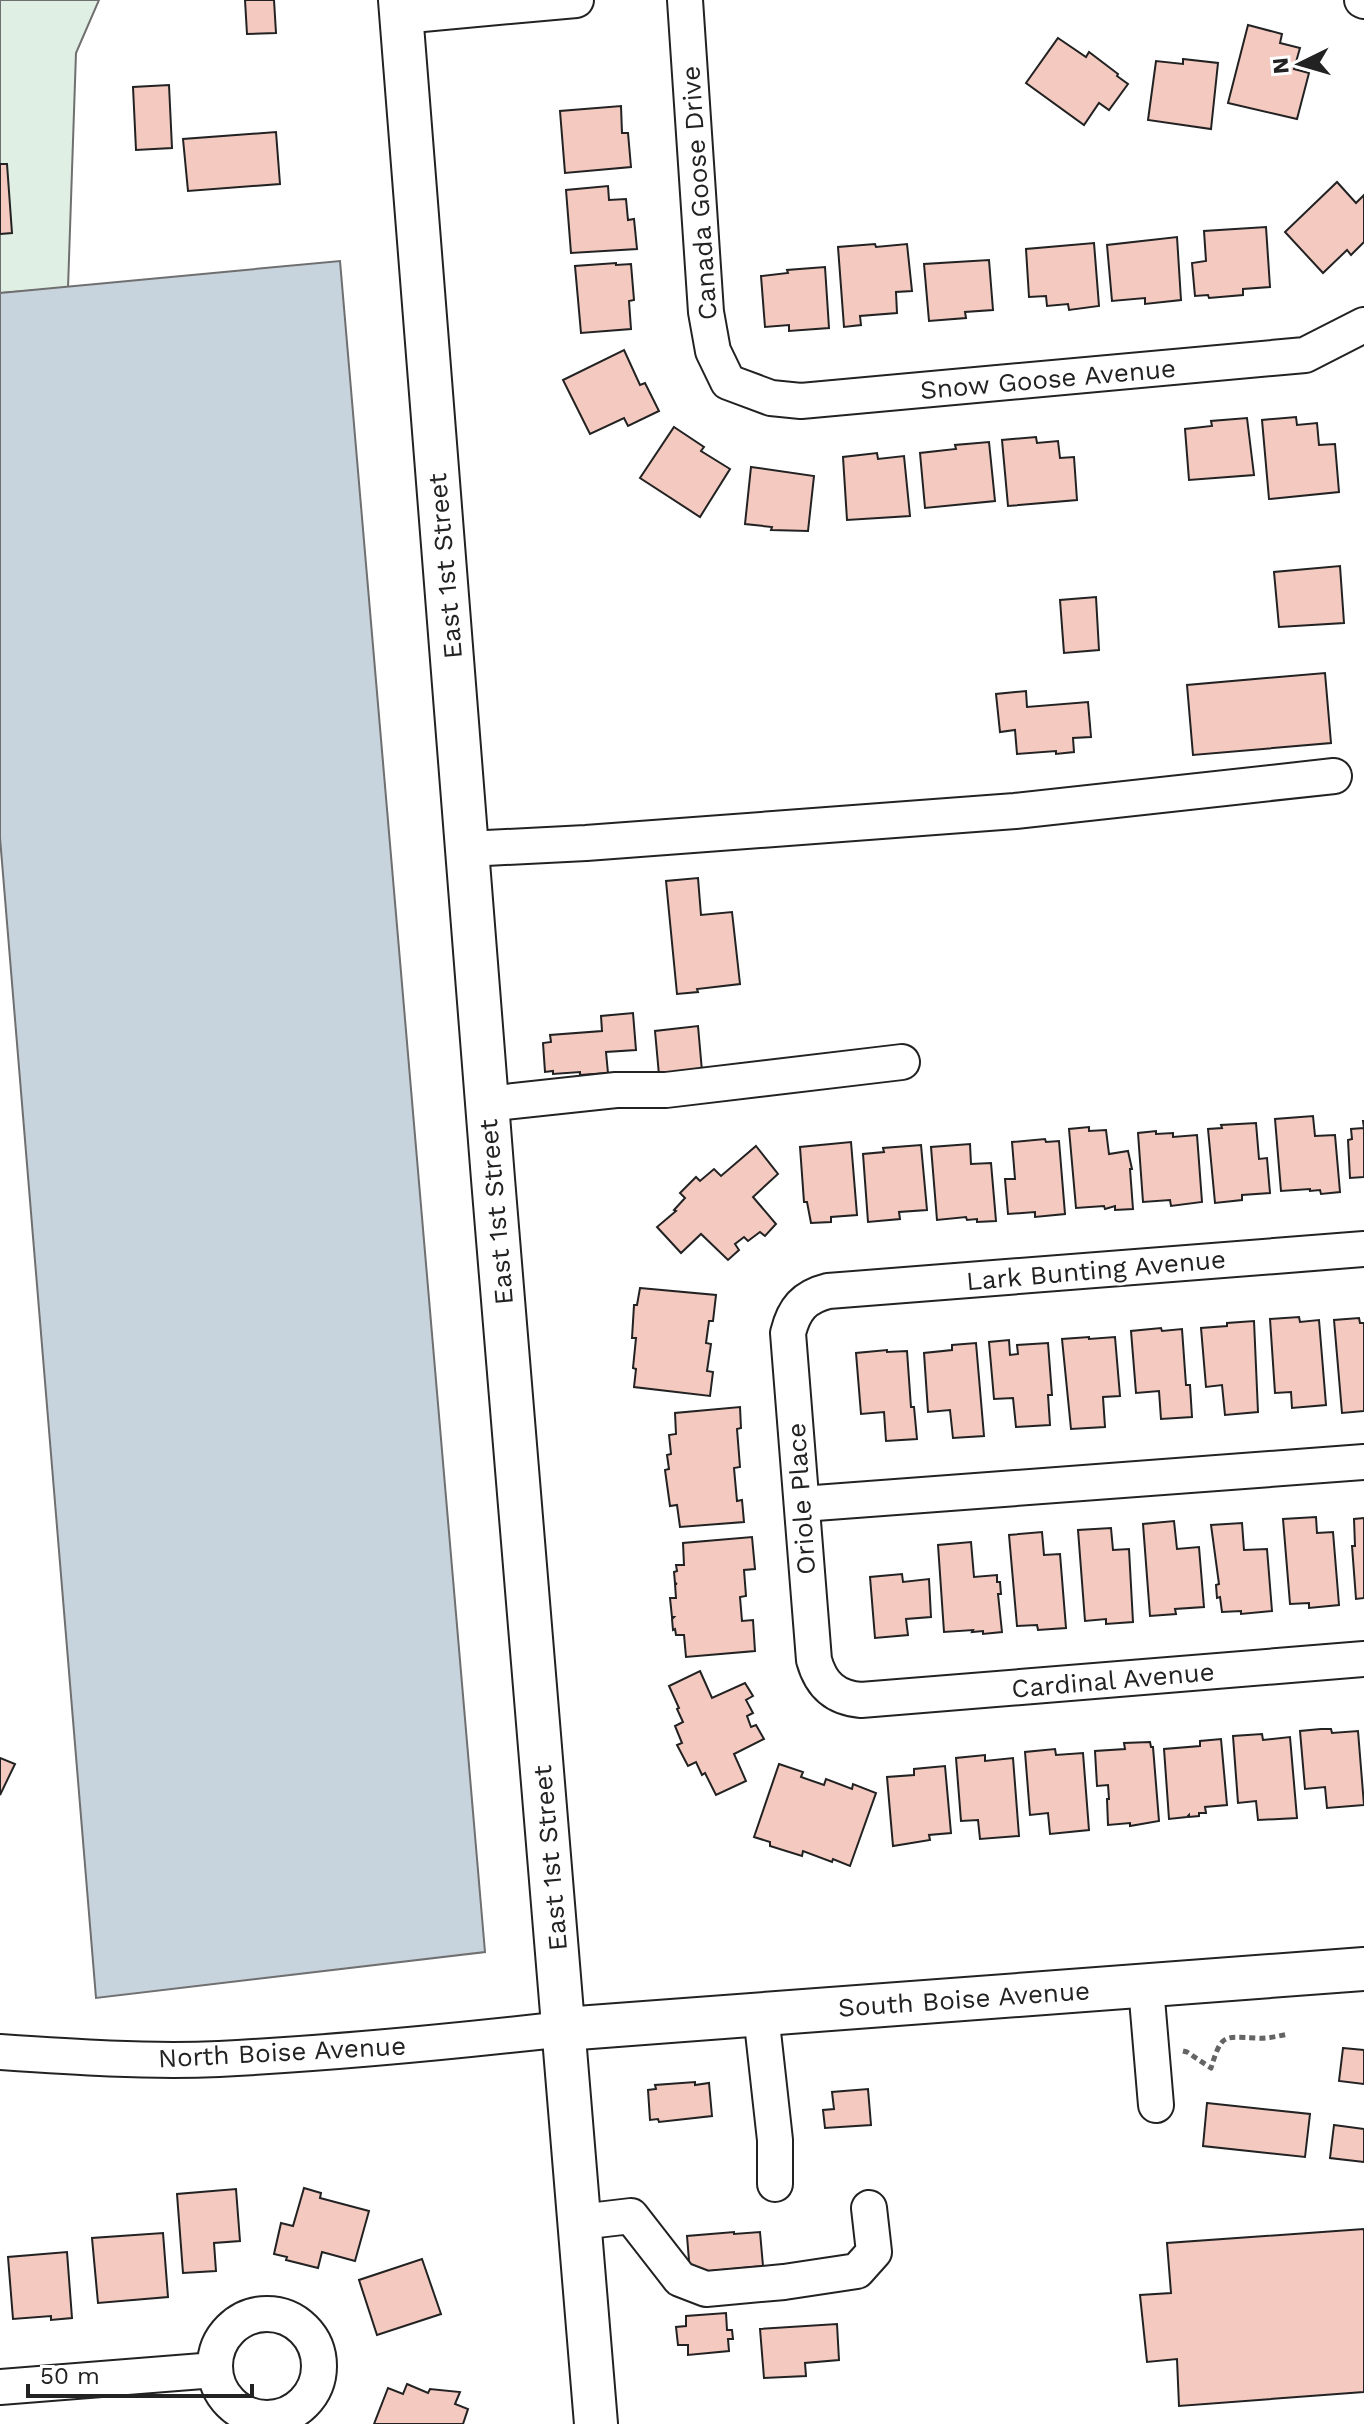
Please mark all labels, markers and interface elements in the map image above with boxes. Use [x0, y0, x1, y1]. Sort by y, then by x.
north arrow [1260, 24, 1340, 104]
text: N [1267, 56, 1294, 75]
street label: Canada Goose Drive [675, 65, 723, 321]
street label: Snow Goose Avenue [919, 353, 1177, 405]
street label: East 1st Street [422, 472, 468, 660]
street label: East 1st Street [473, 1118, 519, 1306]
street label: Lark Bunting Avenue [965, 1244, 1227, 1296]
street label: Oriole Place [781, 1422, 821, 1576]
street label: Cardinal Avenue [1010, 1656, 1216, 1704]
street label: East 1st Street [527, 1764, 573, 1952]
street label: South Boise Avenue [837, 1975, 1091, 2023]
street label: North Boise Avenue [157, 2031, 407, 2073]
scale bar [28, 2348, 252, 2398]
text: 50 m [40, 2362, 100, 2390]

